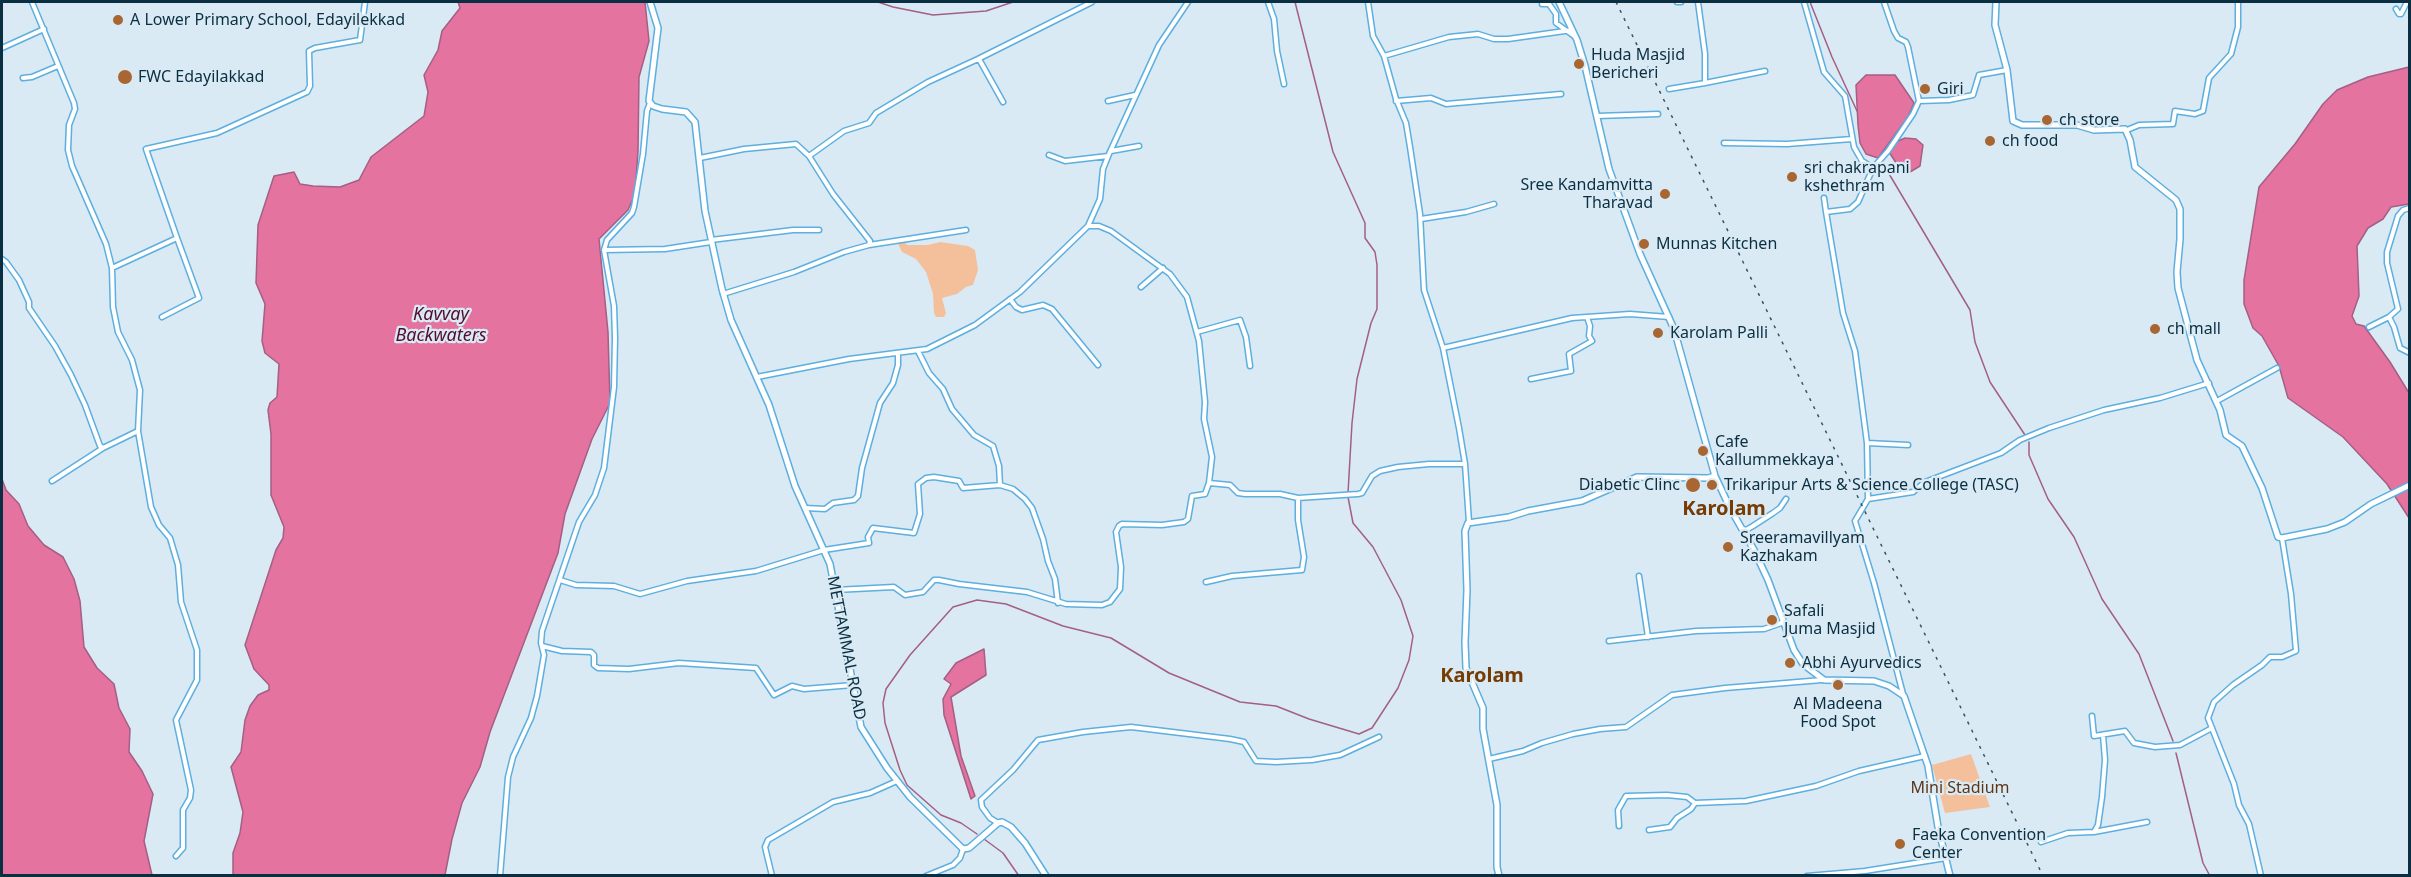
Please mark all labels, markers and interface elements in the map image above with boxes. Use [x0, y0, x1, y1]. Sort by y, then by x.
place label: A Lower Primary School, Edayilekkad [130, 10, 405, 30]
marker: A Lower Primary School, Edayilekkad [111, 13, 125, 27]
place label: Huda Masjid Bericheri [1591, 45, 1685, 83]
marker: Huda Masjid Bericheri [1572, 57, 1586, 71]
place label: FWC Edayilakkad [138, 67, 264, 87]
marker: FWC Edayilakkad [116, 68, 134, 86]
place label: Giri [1937, 79, 1964, 99]
marker: Giri [1918, 82, 1932, 96]
place label: ch store [2059, 110, 2119, 130]
marker: ch store [2040, 113, 2054, 127]
place label: ch food [2002, 131, 2058, 151]
marker: ch food [1983, 134, 1997, 148]
place label: sri chakrapani kshethram [1804, 158, 1910, 196]
marker: sri chakrapani kshethram [1785, 170, 1799, 184]
place label: Sree Kandamvitta Tharavad [1520, 175, 1653, 213]
marker: Sree Kandamvitta Tharavad [1658, 187, 1672, 201]
place label: Munnas Kitchen [1656, 234, 1777, 254]
marker: Munnas Kitchen [1637, 237, 1651, 251]
water label: Kavvay Backwaters [395, 304, 487, 346]
place label: ch mall [2167, 319, 2221, 339]
marker: ch mall [2148, 322, 2162, 336]
place label: Karolam Palli [1670, 323, 1768, 343]
marker: Karolam Palli [1651, 326, 1665, 340]
place label: Cafe Kallummekkaya [1715, 432, 1834, 470]
marker: Cafe Kallummekkaya [1696, 444, 1710, 458]
place label: Diabetic Clinc [1579, 475, 1680, 495]
place label: Trikaripur Arts & Science College (TASC) [1724, 475, 2019, 495]
marker: Diabetic Clinc [1684, 476, 1702, 494]
marker: Trikaripur Arts & Science College (TASC) [1705, 478, 1719, 492]
district label: Karolam [1682, 497, 1766, 521]
place label: Sreeramavillyam Kazhakam [1740, 528, 1865, 566]
marker: Sreeramavillyam Kazhakam [1721, 540, 1735, 554]
street label: METTAMMAL ROAD [823, 574, 869, 722]
place label: Safali Juma Masjid [1784, 601, 1876, 639]
marker: Safali Juma Masjid [1765, 613, 1779, 627]
place label: Abhi Ayurvedics [1802, 653, 1922, 673]
marker: Abhi Ayurvedics [1783, 656, 1797, 670]
district label: Karolam [1440, 664, 1524, 688]
marker: Al Madeena Food Spot [1831, 678, 1845, 692]
place label: Al Madeena Food Spot [1794, 694, 1882, 732]
park label: Mini Stadium [1910, 778, 2010, 798]
place label: Faeka Convention Center [1912, 825, 2046, 863]
marker: Faeka Convention Center [1893, 837, 1907, 851]

